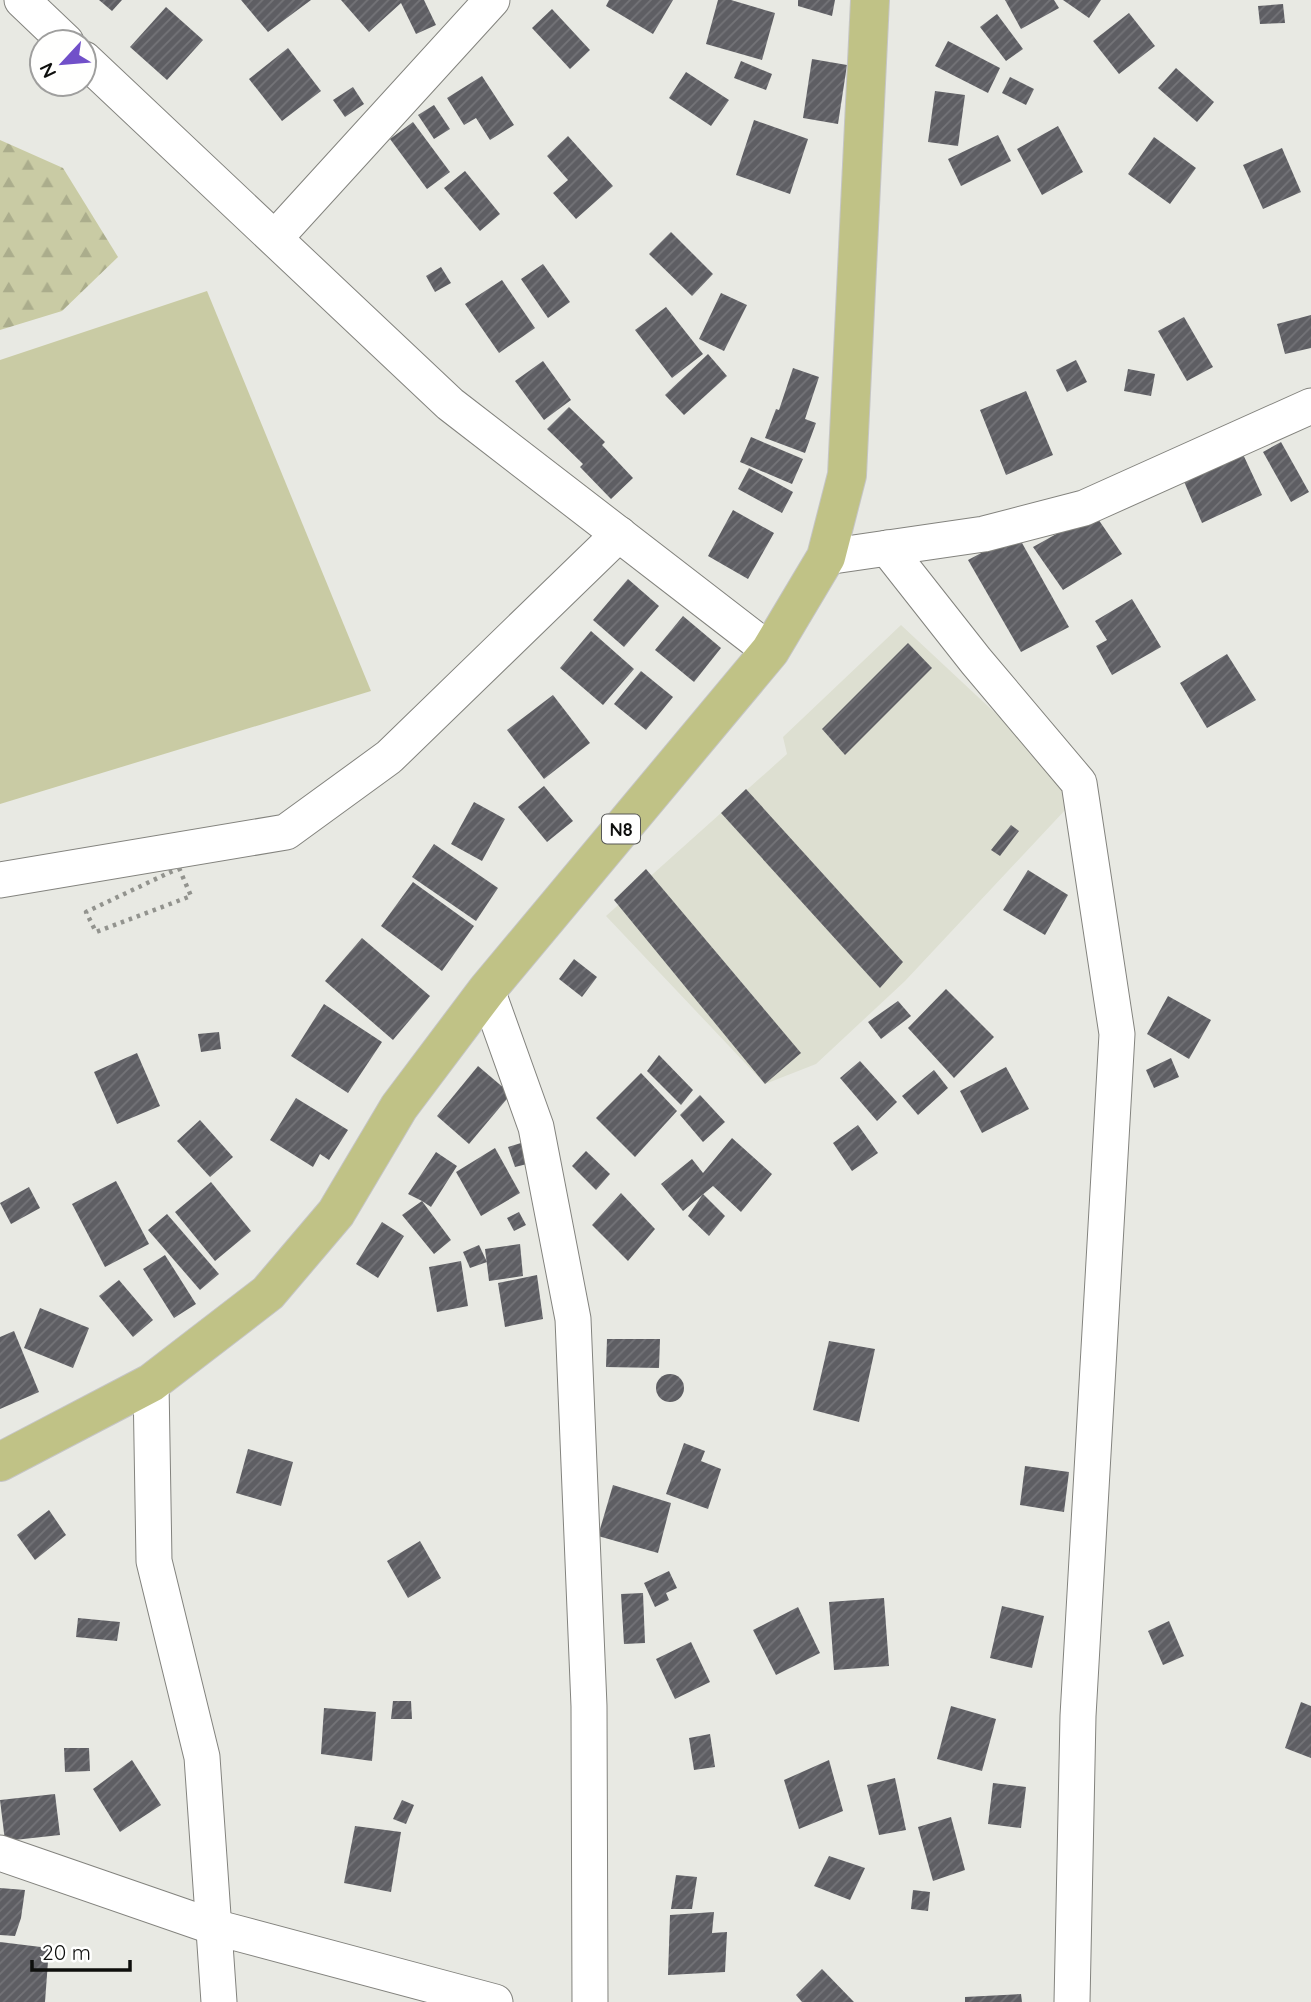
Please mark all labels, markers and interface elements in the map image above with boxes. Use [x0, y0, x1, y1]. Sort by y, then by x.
north arrow [28, 28, 98, 98]
text: N [34, 59, 62, 82]
road number: N8 [602, 814, 640, 844]
scale bar [32, 1928, 130, 1972]
text: 20 m [42, 1939, 91, 1965]

